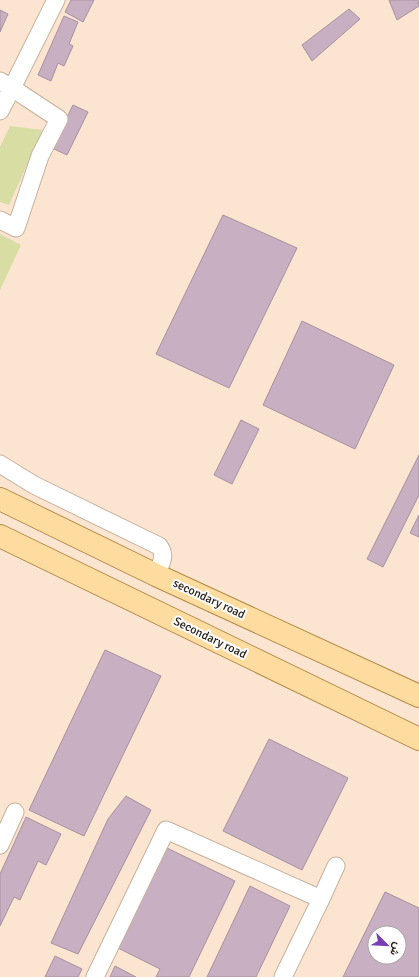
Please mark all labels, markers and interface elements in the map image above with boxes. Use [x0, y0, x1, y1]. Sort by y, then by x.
street label: secondary road [171, 576, 247, 622]
street label: Secondary road [171, 614, 249, 662]
north arrow [367, 925, 407, 965]
text: ش [387, 940, 404, 958]

